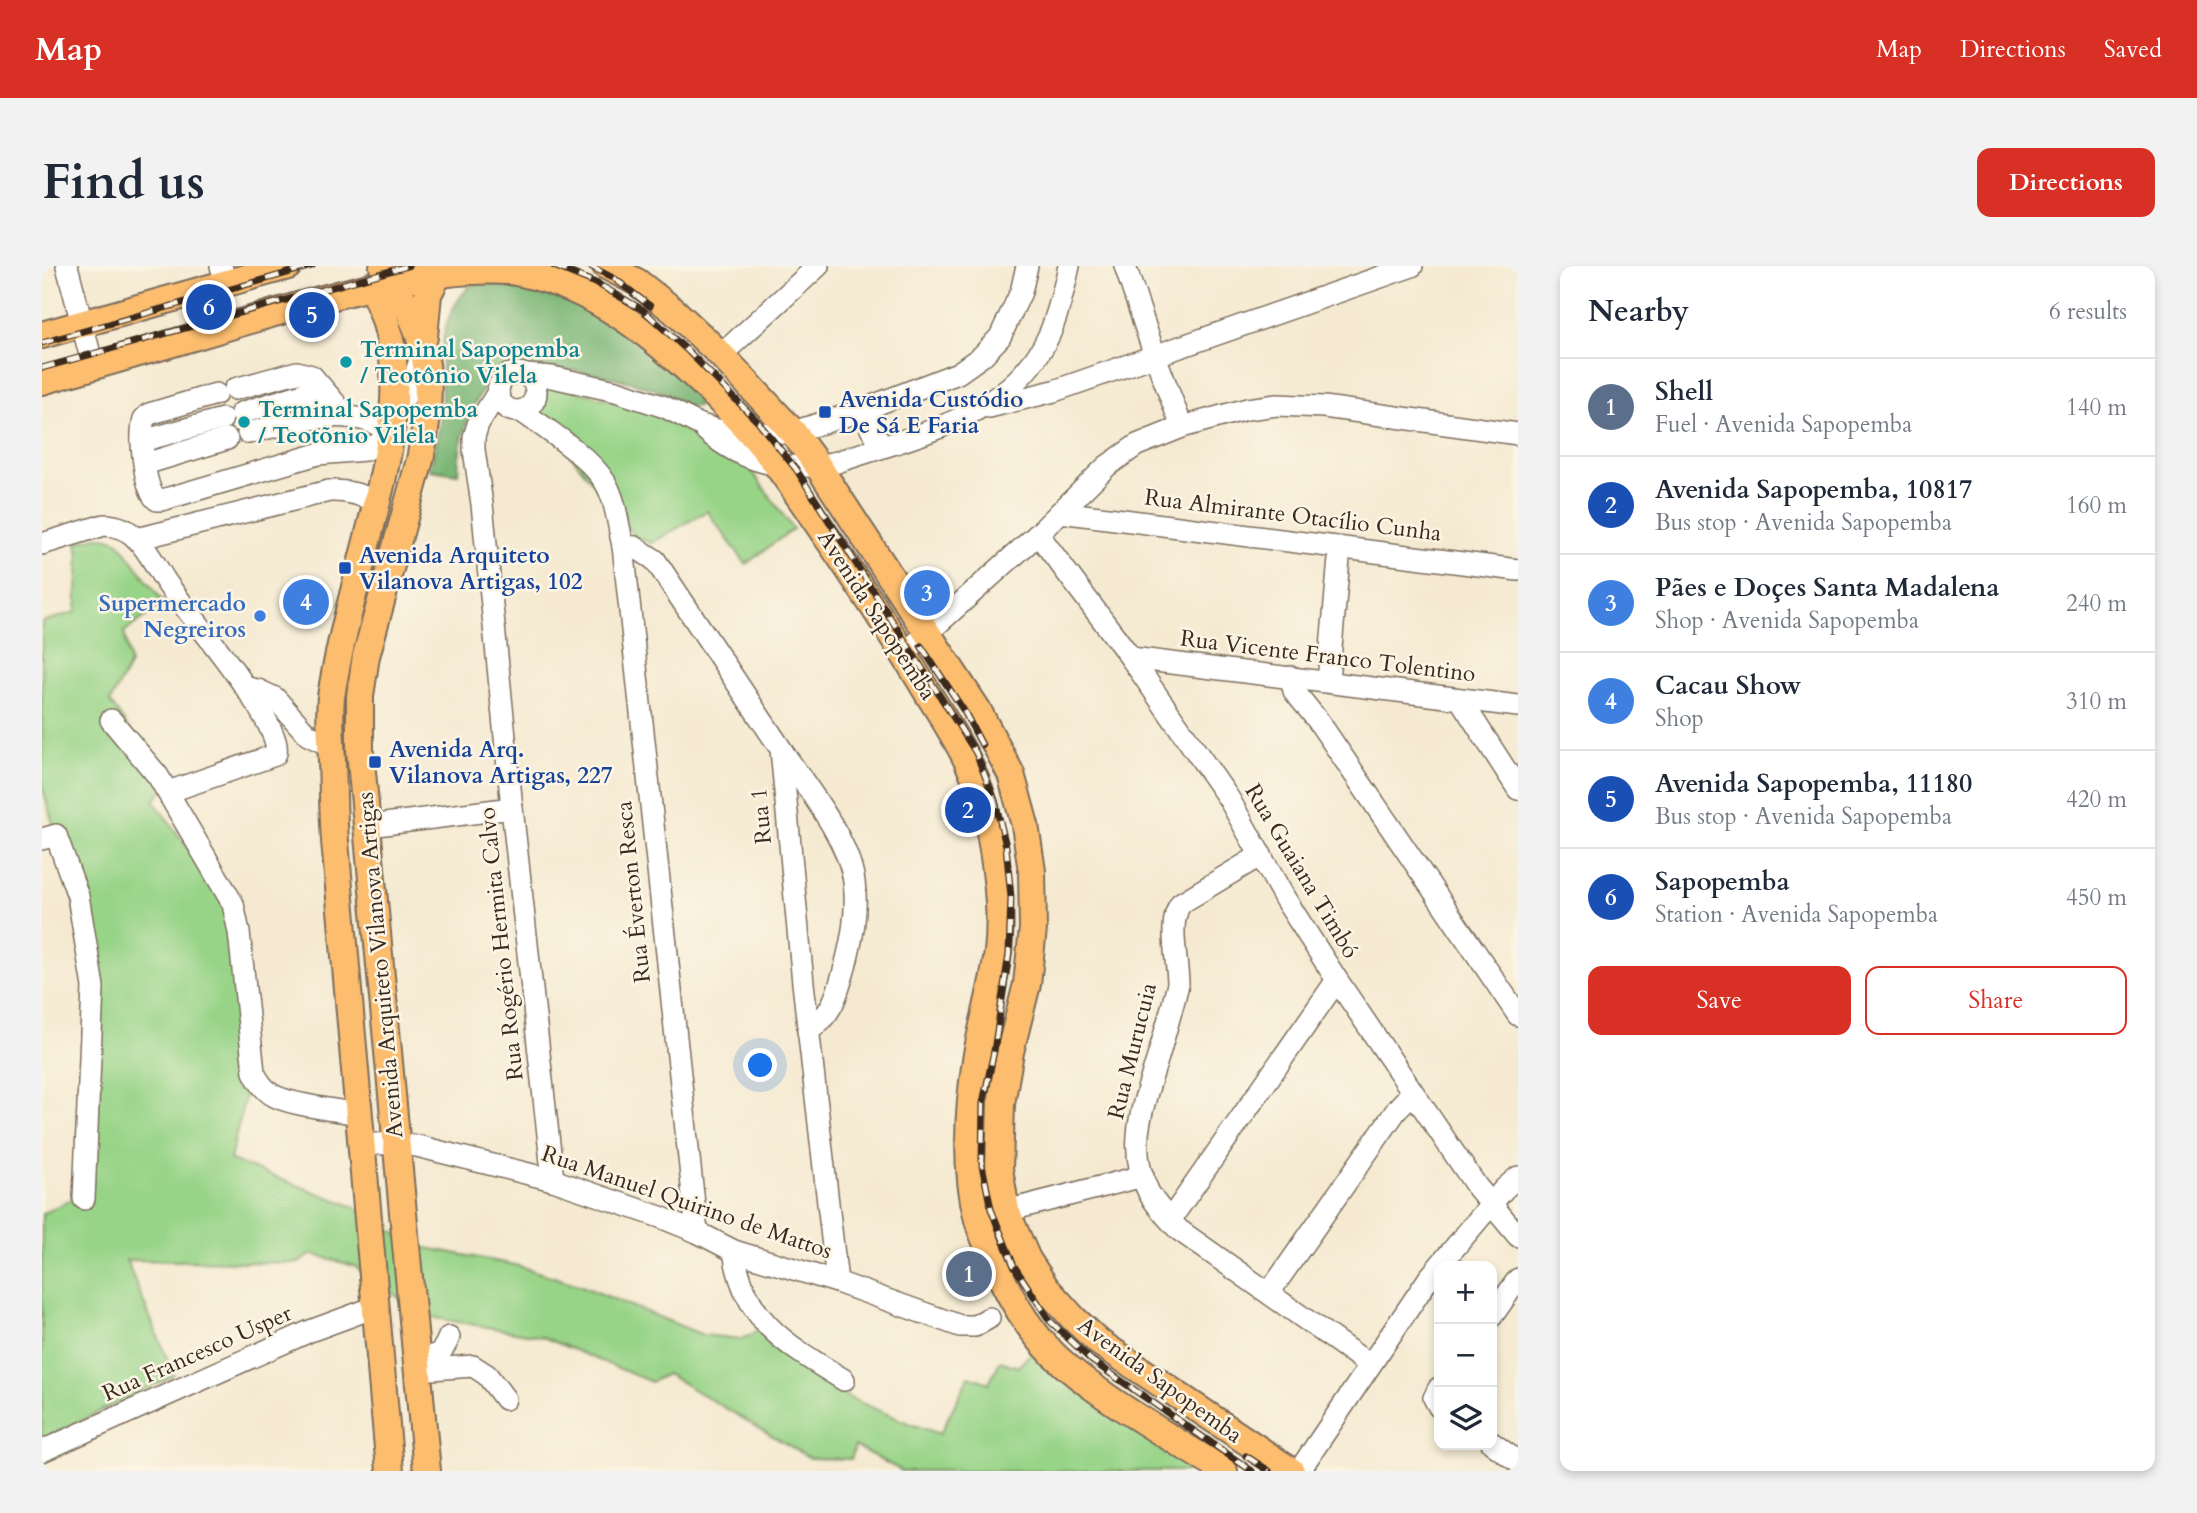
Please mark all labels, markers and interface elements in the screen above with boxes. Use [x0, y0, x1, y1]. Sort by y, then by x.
text: Map [35, 27, 102, 72]
text: Map [1876, 33, 1922, 66]
text: Directions [1960, 33, 2066, 66]
text: Saved [2104, 33, 2162, 66]
button: Directions [1977, 148, 2155, 217]
text: Find us [42, 149, 205, 216]
pin: 6 [186, 281, 232, 333]
pin: 5 [289, 289, 335, 341]
text: Nearby [1588, 291, 1689, 332]
text: 6 results [2049, 296, 2127, 327]
place label: Terminal Sapopemba / Teotônio Vilela [360, 334, 581, 391]
marker: Terminal Sapopemba / Teotônio Vilela [338, 354, 354, 370]
text: Shell [1655, 374, 1713, 409]
place label: Avenida Custódio De Sá E Faria [839, 384, 1023, 441]
text: 1 [1605, 392, 1617, 423]
text: 140 m [2066, 392, 2127, 423]
place label: Terminal Sapopemba / Teotõnio Vilela [258, 394, 479, 451]
marker: Avenida Custódio De Sá E Faria [817, 404, 833, 420]
text: Fuel · Avenida Sapopemba [1655, 409, 1912, 440]
marker: Terminal Sapopemba / Teotõnio Vilela [236, 414, 252, 430]
text: Avenida Sapopemba, 10817 [1655, 472, 1972, 507]
street label: Rua Almirante Otacílio Cunha [1143, 481, 1443, 549]
text: 2 [1605, 490, 1617, 521]
text: 160 m [2066, 490, 2127, 521]
text: Bus stop · Avenida Sapopemba [1655, 507, 1952, 538]
street label: Avenida Sapopemba [810, 524, 944, 706]
place label: Avenida Arquiteto Vilanova Artigas, 102 [359, 540, 583, 597]
marker: Avenida Arquiteto Vilanova Artigas, 102 [337, 560, 353, 576]
pin: 3 [904, 567, 950, 619]
text: Pães e Doçes Santa Madalena [1655, 570, 1999, 605]
pin: 4 [283, 576, 329, 628]
place label: Supermercado Negreiros [99, 588, 246, 645]
text: 3 [1605, 588, 1617, 619]
text: 240 m [2066, 588, 2127, 619]
text: Shop · Avenida Sapopemba [1655, 605, 1919, 636]
marker: Supermercado Negreiros [252, 608, 268, 624]
street label: Rua Vicente Franco Tolentino [1178, 622, 1478, 690]
text: Cacau Show [1655, 668, 1801, 703]
text: 4 [1605, 686, 1617, 717]
text: 310 m [2066, 686, 2127, 717]
text: Shop [1655, 703, 1704, 734]
place label: Avenida Arq. Vilanova Artigas, 227 [389, 734, 613, 791]
marker: Avenida Arq. Vilanova Artigas, 227 [367, 754, 383, 770]
text: Avenida Sapopemba, 11180 [1655, 766, 1972, 801]
street label: Rua Guaiana Timbó [1238, 778, 1366, 964]
pin: 2 [945, 784, 991, 836]
text: 5 [1605, 784, 1617, 815]
text: 420 m [2066, 784, 2127, 815]
street label: Rua 1 [743, 787, 779, 845]
street label: Avenida Arquiteto Vilanova Artigas [349, 791, 411, 1139]
street label: Rua Éverton Resca [608, 799, 658, 985]
text: Bus stop · Avenida Sapopemba [1655, 801, 1952, 832]
street label: Rua Rogério Hermita Calvo [471, 806, 531, 1082]
text: Sapopemba [1655, 864, 1790, 899]
text: 6 [1605, 882, 1617, 913]
text: 450 m [2066, 882, 2127, 913]
text: Station · Avenida Sapopemba [1655, 899, 1938, 930]
button: Save [1588, 966, 1851, 1035]
button: Share [1865, 966, 2127, 1035]
street label: Rua Murucuia [1100, 980, 1164, 1122]
your location [743, 1048, 777, 1082]
street label: Rua Manuel Quirino de Mattos [538, 1138, 836, 1266]
pin: 1 [946, 1248, 992, 1300]
map controls [1434, 1261, 1497, 1450]
button: + [1434, 1261, 1497, 1324]
street label: Rua Francesco Usper [97, 1297, 297, 1409]
street label: Avenida Sapopemba [1071, 1310, 1249, 1450]
button: − [1434, 1324, 1497, 1387]
button: layers [1434, 1387, 1497, 1450]

